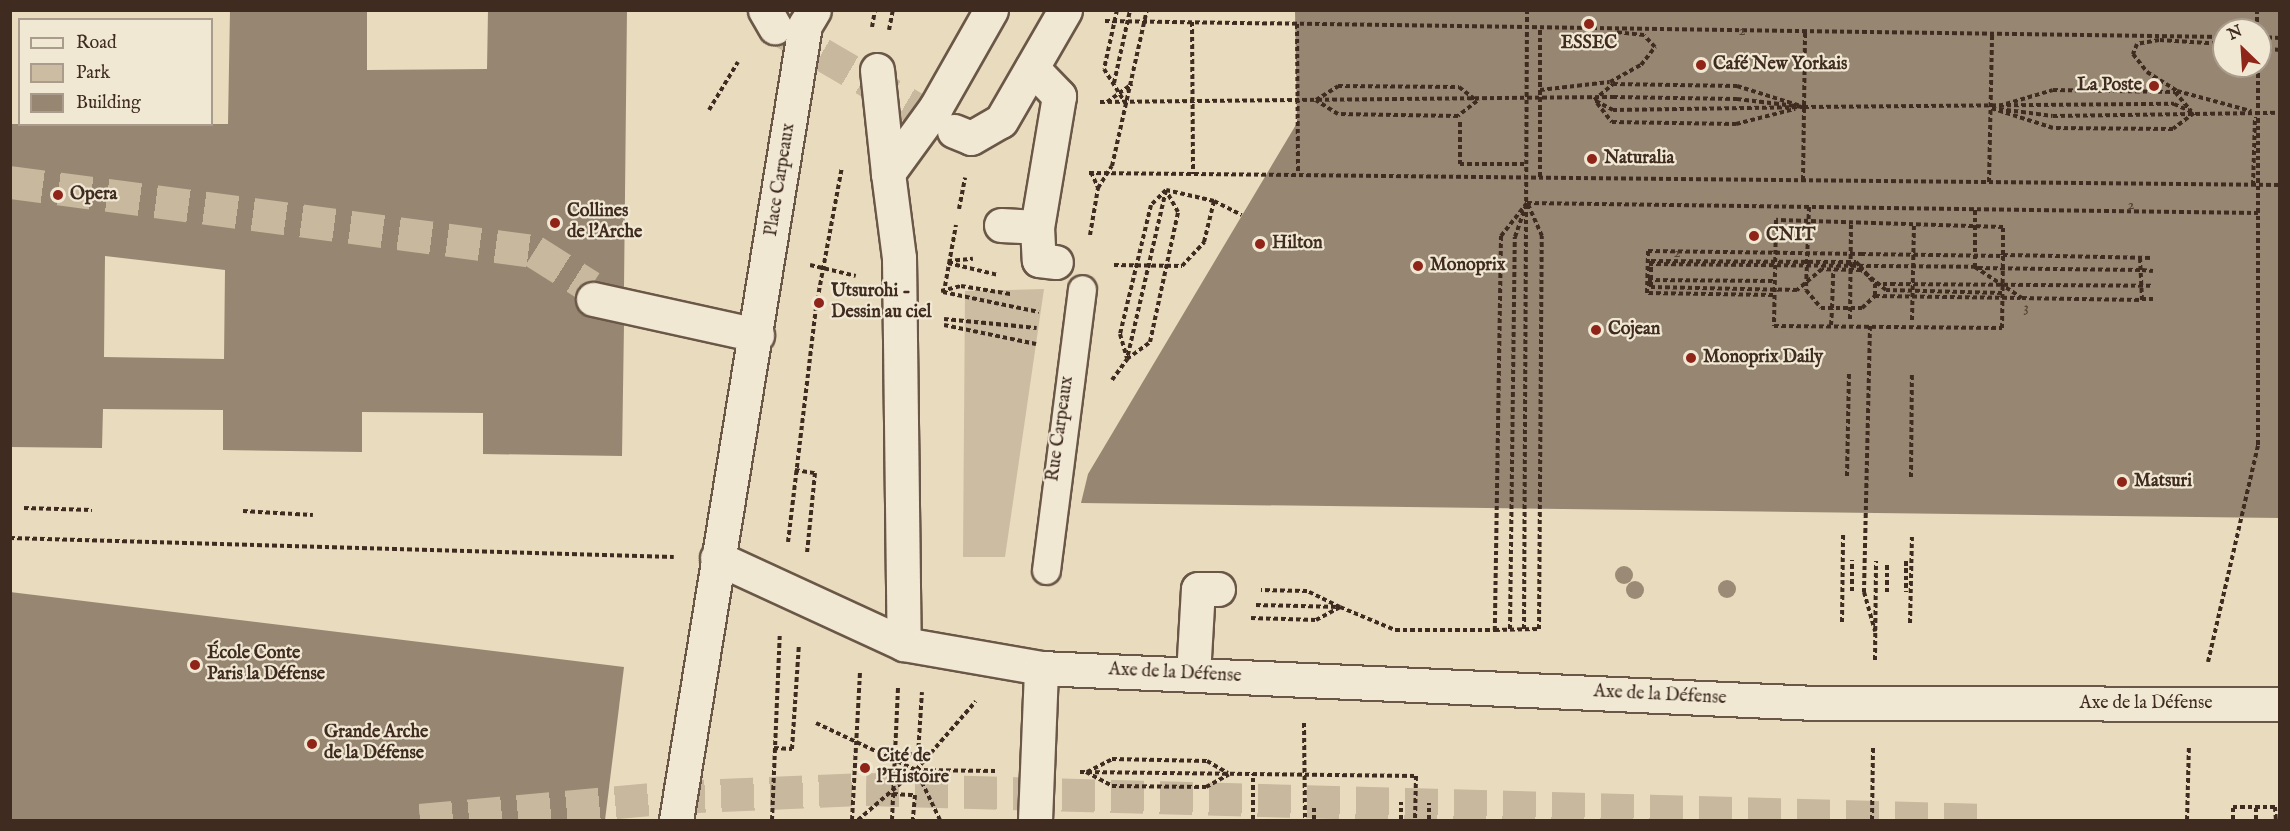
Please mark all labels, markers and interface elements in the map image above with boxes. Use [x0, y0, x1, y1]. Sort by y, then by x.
marker: ESSEC [1582, 17, 1596, 31]
legend [18, 18, 213, 126]
north arrow [2212, 18, 2272, 78]
house number: 2 [1738, 22, 1746, 40]
text: N [2225, 22, 2246, 45]
text: Road [76, 32, 117, 55]
place label: ESSEC [1561, 33, 1617, 55]
place label: Café New Yorkais [1713, 54, 1847, 76]
marker: Café New Yorkais [1694, 58, 1708, 72]
text: Park [76, 62, 110, 85]
place label: La Poste [2077, 75, 2142, 97]
marker: La Poste [2147, 79, 2161, 93]
text: Building [76, 92, 141, 115]
street label: Place Carpeaux [761, 122, 801, 238]
place label: Naturalia [1604, 148, 1674, 170]
marker: Naturalia [1585, 152, 1599, 166]
place label: Opera [70, 184, 117, 206]
marker: Opera [51, 188, 65, 202]
house number: 2 [2127, 196, 2135, 214]
place label: Collines de l'Arche [567, 202, 642, 244]
marker: Collines de l'Arche [548, 216, 562, 230]
place label: CNIT [1766, 225, 1815, 247]
marker: CNIT [1747, 229, 1761, 243]
place label: Hilton [1272, 233, 1323, 255]
marker: Hilton [1253, 237, 1267, 251]
house number: 2 [1673, 244, 1681, 262]
place label: Monoprix [1430, 255, 1506, 277]
marker: Monoprix [1411, 259, 1425, 273]
place label: Utsurohi - Dessin au ciel [831, 282, 931, 324]
marker: Utsurohi - Dessin au ciel [812, 296, 826, 310]
house number: 3 [2023, 299, 2029, 317]
place label: Cojean [1608, 319, 1660, 341]
marker: Cojean [1589, 323, 1603, 337]
place label: Monoprix Daily [1703, 347, 1823, 369]
marker: Monoprix Daily [1684, 351, 1698, 365]
street label: Rue Carpeaux [1043, 375, 1079, 483]
place label: Matsuri [2134, 471, 2192, 493]
marker: Matsuri [2115, 475, 2129, 489]
place label: École Conte Paris la Défense [207, 644, 325, 686]
marker: École Conte Paris la Défense [188, 658, 202, 672]
street label: Axe de la Défense [1108, 660, 1242, 688]
street label: Axe de la Défense [1593, 682, 1727, 710]
street label: Axe de la Défense [2079, 693, 2213, 715]
place label: Grande Arche de la Défense [324, 723, 428, 766]
marker: Grande Arche de la Défense [305, 737, 319, 751]
place label: Cité de l'Histoire [877, 747, 949, 789]
marker: Cité de l'Histoire [858, 761, 872, 775]

